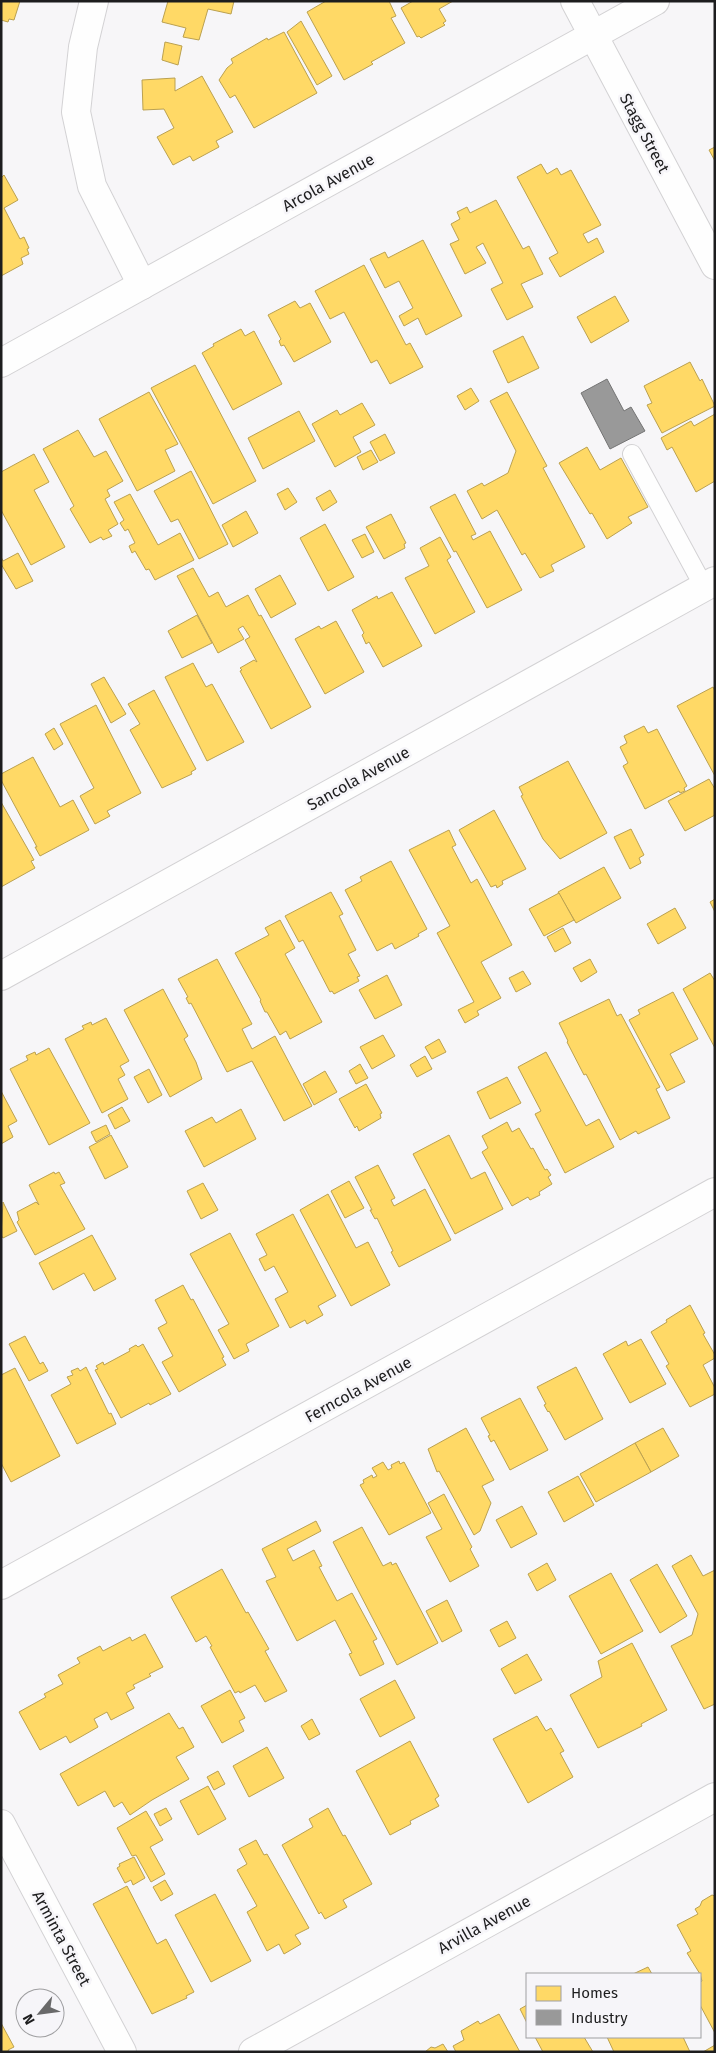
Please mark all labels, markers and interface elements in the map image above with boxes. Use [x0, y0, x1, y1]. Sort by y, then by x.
street label: Stagg Street [616, 90, 674, 176]
street label: Arcola Avenue [279, 149, 378, 216]
street label: Sancola Avenue [304, 742, 413, 814]
street label: Ferncola Avenue [302, 1352, 415, 1427]
street label: Arminta Street [29, 1887, 95, 1989]
street label: Arvilla Avenue [435, 1891, 534, 1958]
legend [526, 1973, 701, 2038]
text: Homes [571, 1984, 618, 2002]
north arrow [15, 1988, 65, 2038]
text: Industry [571, 2009, 628, 2027]
text: N [19, 2011, 39, 2027]

